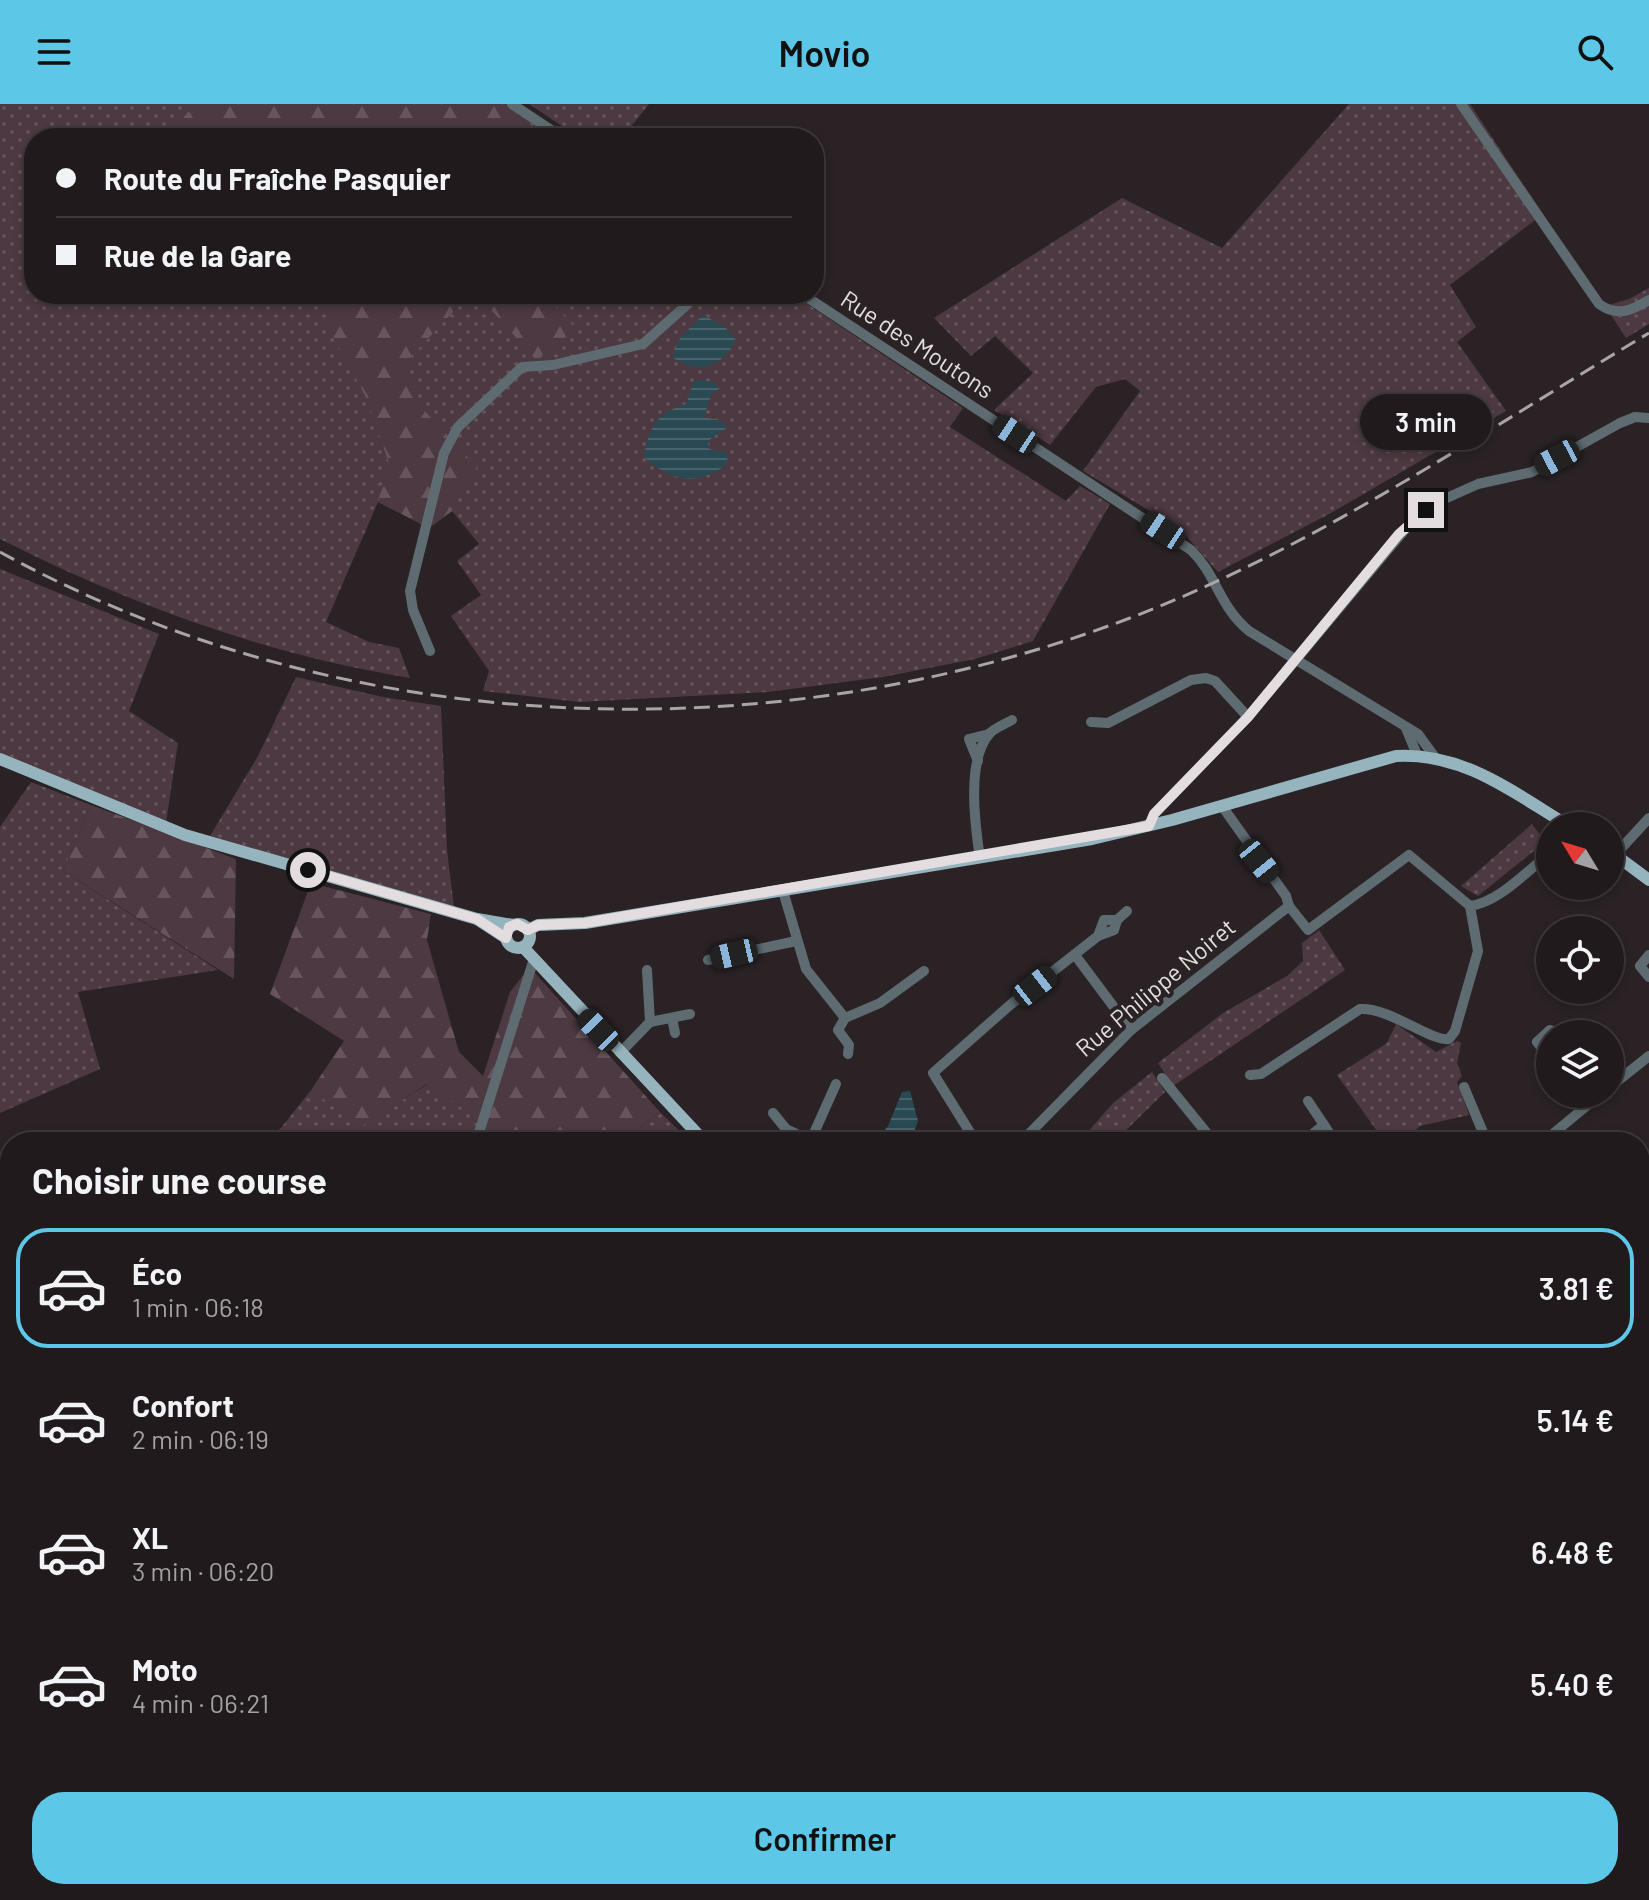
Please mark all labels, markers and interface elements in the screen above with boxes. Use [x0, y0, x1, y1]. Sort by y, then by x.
icon: menu [32, 30, 76, 74]
icon: search [1573, 30, 1617, 74]
text: Movio [778, 31, 871, 74]
text: Route du Fraîche Pasquier [104, 160, 451, 196]
text: Rue de la Gare [104, 237, 291, 273]
street label: Rue des Moutons [836, 284, 1000, 404]
callout: 3 min [1360, 394, 1492, 450]
text: 3 min [1395, 406, 1457, 437]
car [988, 411, 1042, 457]
car [1530, 436, 1584, 480]
route end [1408, 492, 1444, 528]
car [1136, 507, 1190, 553]
north arrow [1536, 812, 1624, 900]
map controls [1536, 812, 1624, 1108]
car [1235, 835, 1283, 887]
route start [290, 852, 326, 888]
street label: Rue Philippe Noiret [1069, 912, 1241, 1062]
button: locate [1536, 916, 1624, 1004]
car [708, 937, 760, 971]
car [1009, 962, 1061, 1010]
car [573, 1004, 623, 1056]
button: layers [1536, 1020, 1624, 1108]
text: Choisir une course [32, 1158, 327, 1201]
icon: car [36, 1252, 108, 1324]
text: Éco [132, 1255, 182, 1291]
text: 3.81 € [1539, 1270, 1614, 1306]
text: 1 min · 06:18 [132, 1291, 264, 1322]
icon: car [36, 1384, 108, 1456]
text: Confort [132, 1387, 234, 1423]
text: 5.14 € [1537, 1402, 1614, 1438]
text: 2 min · 06:19 [132, 1423, 269, 1454]
icon: car [36, 1516, 108, 1588]
text: XL [132, 1519, 168, 1555]
text: 6.48 € [1531, 1534, 1614, 1570]
text: 3 min · 06:20 [132, 1555, 274, 1586]
icon: car [36, 1648, 108, 1720]
text: Moto [132, 1651, 198, 1687]
text: 5.40 € [1530, 1666, 1614, 1702]
text: 4 min · 06:21 [132, 1687, 269, 1718]
button: Confirmer [32, 1792, 1618, 1884]

